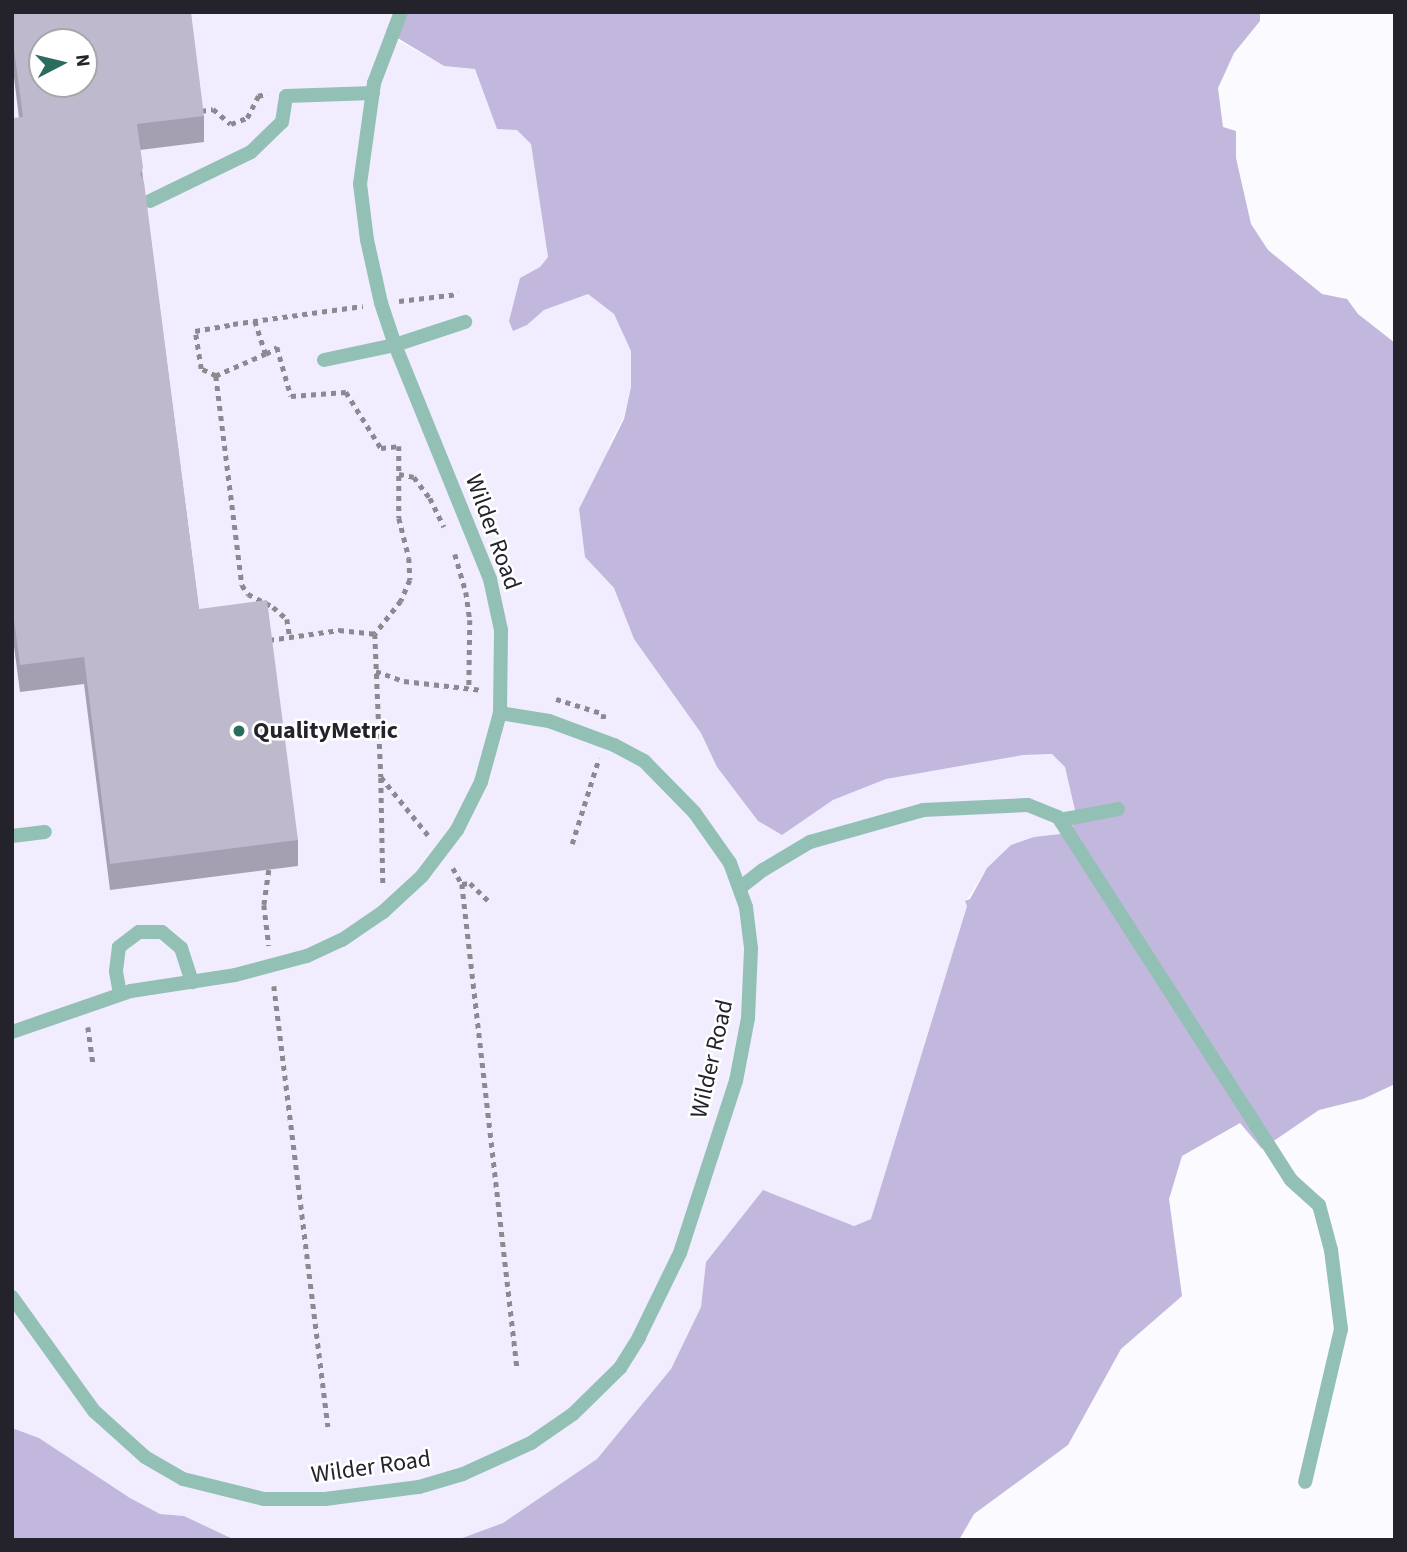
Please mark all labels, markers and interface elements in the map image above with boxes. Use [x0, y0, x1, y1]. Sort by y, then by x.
north arrow [28, 28, 98, 98]
text: N [68, 53, 97, 69]
street label: Wilder Road [459, 470, 527, 594]
place label: QualityMetric [253, 717, 398, 745]
marker: QualityMetric [231, 723, 247, 739]
street label: Wilder Road [684, 997, 740, 1121]
street label: Wilder Road [309, 1444, 433, 1490]

